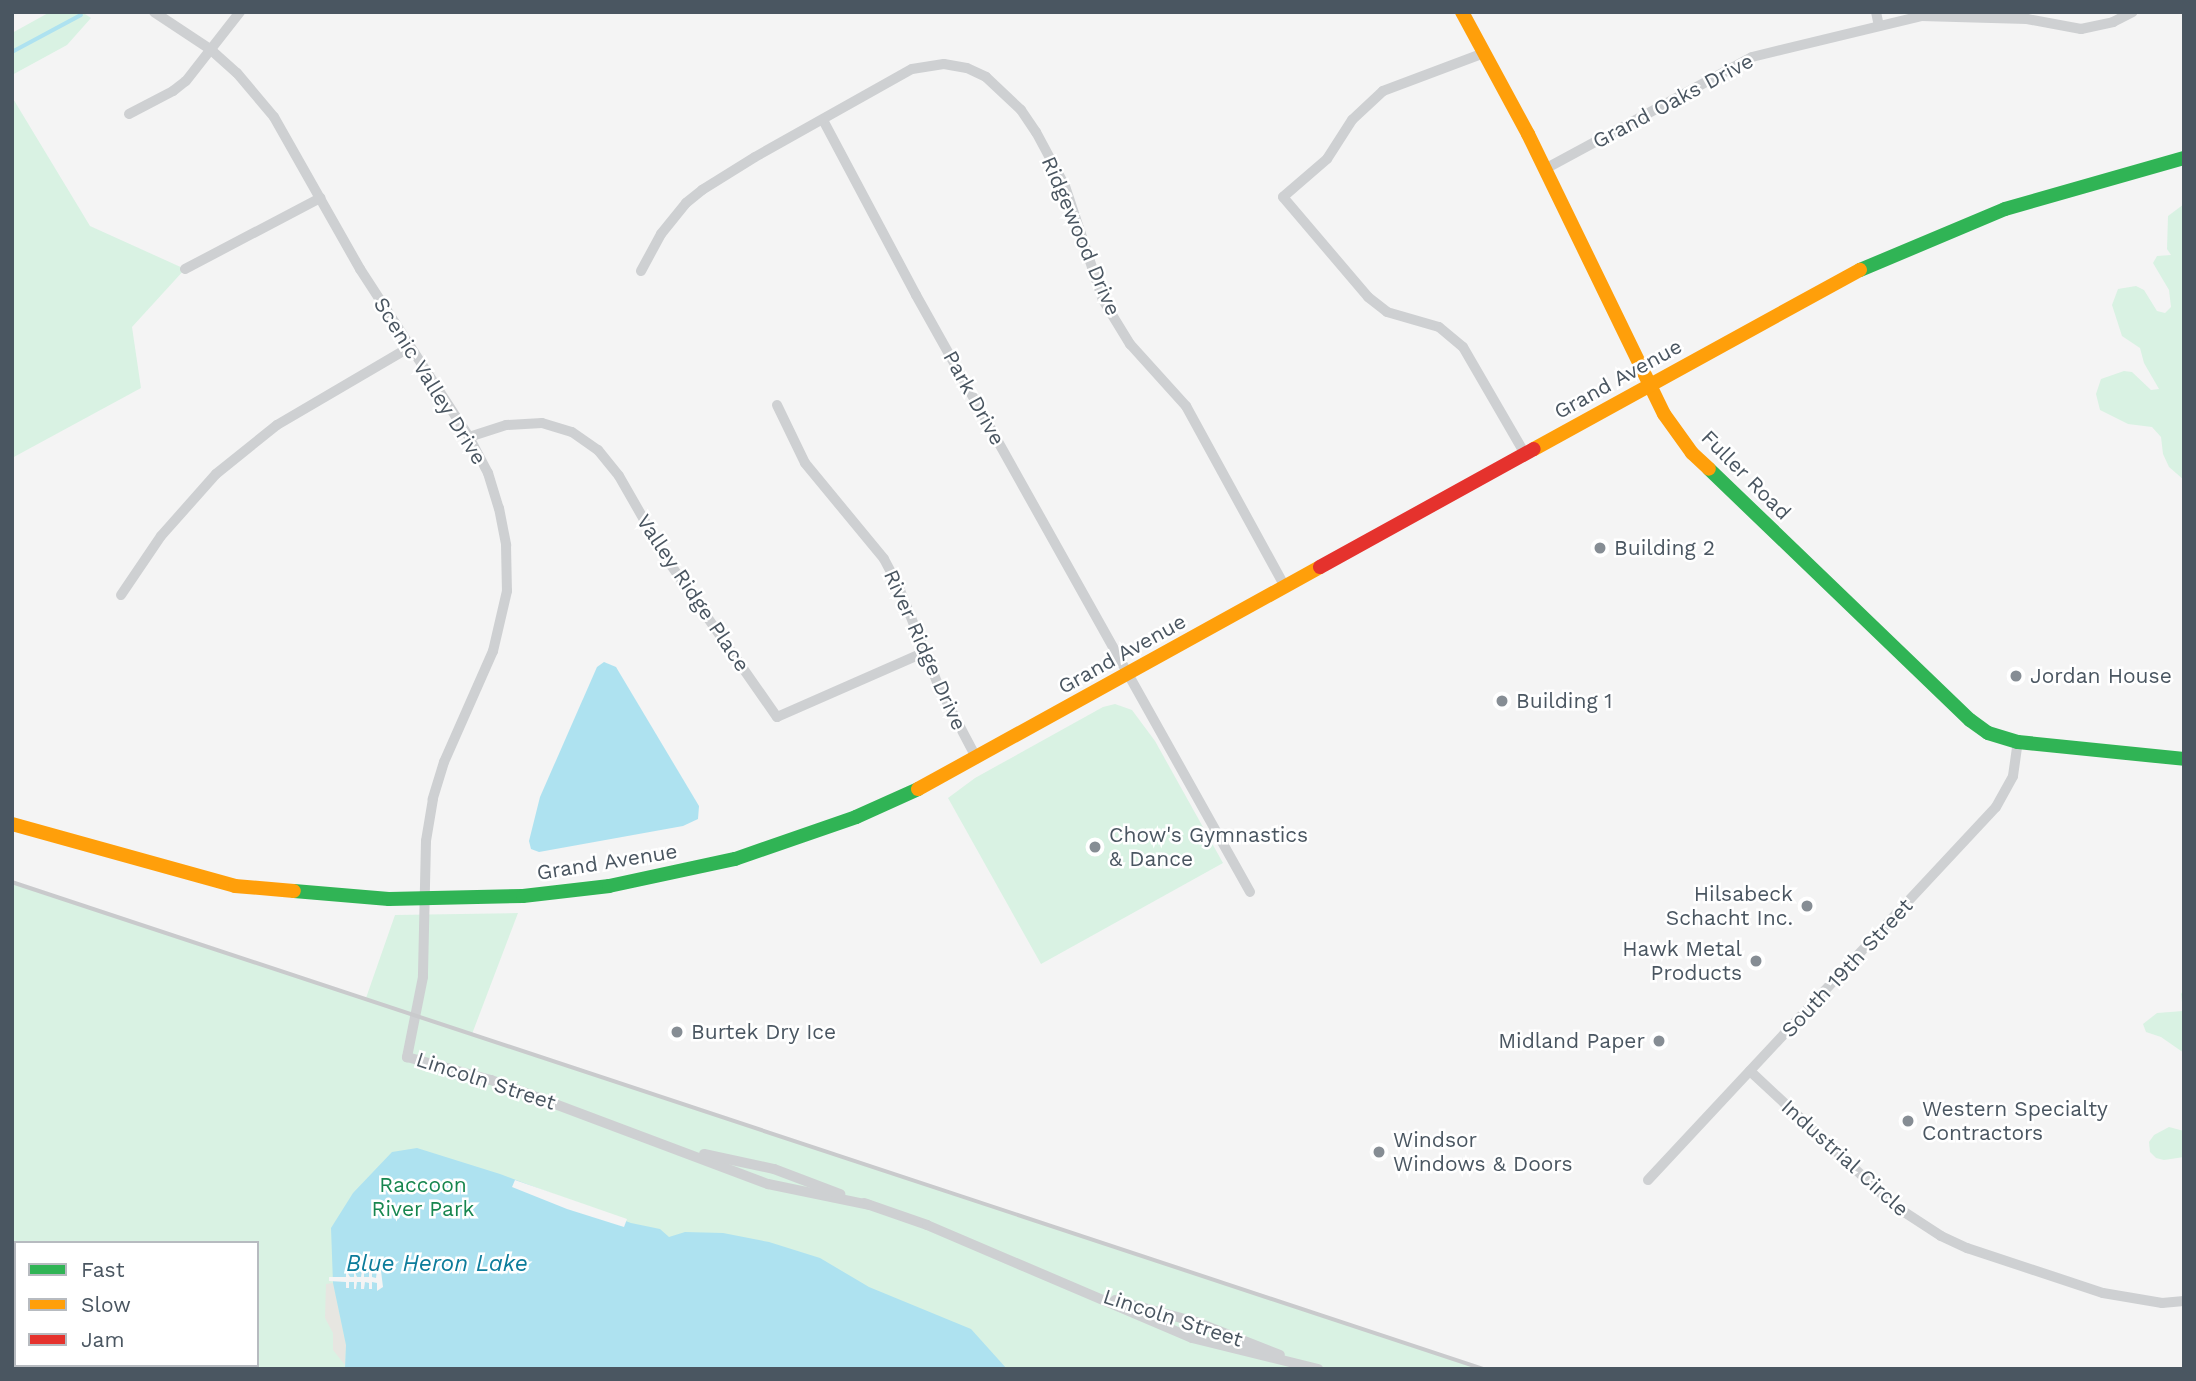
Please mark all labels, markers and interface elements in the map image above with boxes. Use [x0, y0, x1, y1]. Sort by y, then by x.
street label: Grand Oaks Drive [1588, 48, 1758, 154]
street label: Ridgewood Drive [1036, 153, 1126, 319]
street label: Scenic Valley Drive [368, 292, 492, 470]
street label: Grand Avenue [1549, 333, 1687, 425]
street label: Park Drive [938, 346, 1010, 450]
street label: Fuller Road [1696, 425, 1796, 525]
street label: Valley Ridge Place [631, 509, 755, 677]
place label: Building 2 [1614, 535, 1715, 561]
marker: Building 2 [1592, 540, 1608, 556]
street label: River Ridge Drive [878, 566, 972, 734]
street label: Grand Avenue [1053, 608, 1191, 700]
place label: Jordan House [2030, 663, 2172, 689]
marker: Jordan House [2008, 668, 2024, 684]
place label: Building 1 [1516, 688, 1613, 714]
marker: Building 1 [1494, 693, 1510, 709]
place label: Chow's Gymnastics & Dance [1109, 822, 1308, 872]
street label: Grand Avenue [534, 838, 680, 886]
marker: Chow's Gymnastics & Dance [1087, 839, 1103, 855]
place label: Hilsabeck Schacht Inc. [1666, 881, 1793, 931]
street label: South 19th Street [1776, 893, 1918, 1043]
marker: Hilsabeck Schacht Inc. [1799, 898, 1815, 914]
place label: Hawk Metal Products [1622, 936, 1742, 986]
marker: Hawk Metal Products [1748, 953, 1764, 969]
place label: Burtek Dry Ice [691, 1019, 837, 1045]
marker: Burtek Dry Ice [669, 1024, 685, 1040]
place label: Midland Paper [1498, 1028, 1645, 1054]
marker: Midland Paper [1651, 1033, 1667, 1049]
street label: Lincoln Street [413, 1047, 559, 1115]
street label: Industrial Circle [1776, 1094, 1914, 1222]
place label: Western Specialty Contractors [1922, 1096, 2108, 1146]
marker: Western Specialty Contractors [1900, 1113, 1916, 1129]
place label: Windsor Windows & Doors [1393, 1127, 1573, 1177]
marker: Windsor Windows & Doors [1371, 1144, 1387, 1160]
park label: Raccoon River Park [371, 1172, 475, 1222]
legend [14, 1241, 259, 1367]
water label: Blue Heron Lake [346, 1250, 528, 1278]
text: Fast [81, 1257, 125, 1282]
street label: Lincoln Street [1100, 1284, 1246, 1352]
text: Slow [81, 1292, 131, 1317]
text: Jam [81, 1327, 124, 1352]

